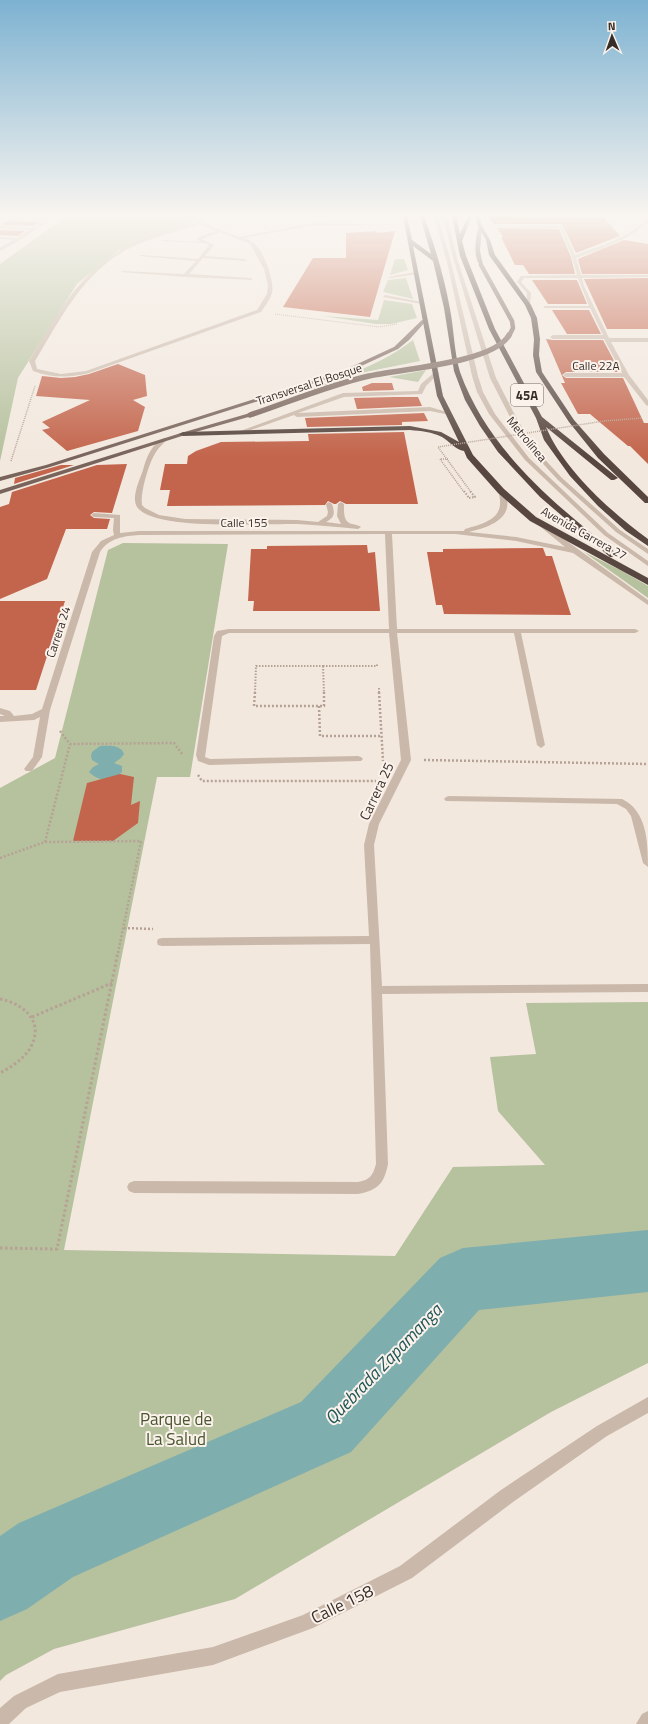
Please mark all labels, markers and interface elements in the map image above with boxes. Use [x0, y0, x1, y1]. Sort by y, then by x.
north arrow [592, 16, 632, 56]
text: N [608, 18, 616, 34]
street label: Calle 22A [572, 356, 620, 375]
street label: Transversal El Bosque [254, 358, 364, 410]
road number: 45A [511, 384, 543, 406]
street label: Metrolínea [502, 412, 552, 466]
street label: Avenida Carrera 27 [538, 501, 630, 565]
street label: Calle 155 [221, 513, 268, 532]
street label: Carrera 24 [41, 604, 75, 660]
street label: Carrera 25 [353, 758, 399, 823]
water label: Quebrada Zapamanga [318, 1297, 449, 1431]
park label: Parque de La Salud [140, 1406, 212, 1452]
street label: Calle 158 [306, 1578, 378, 1630]

